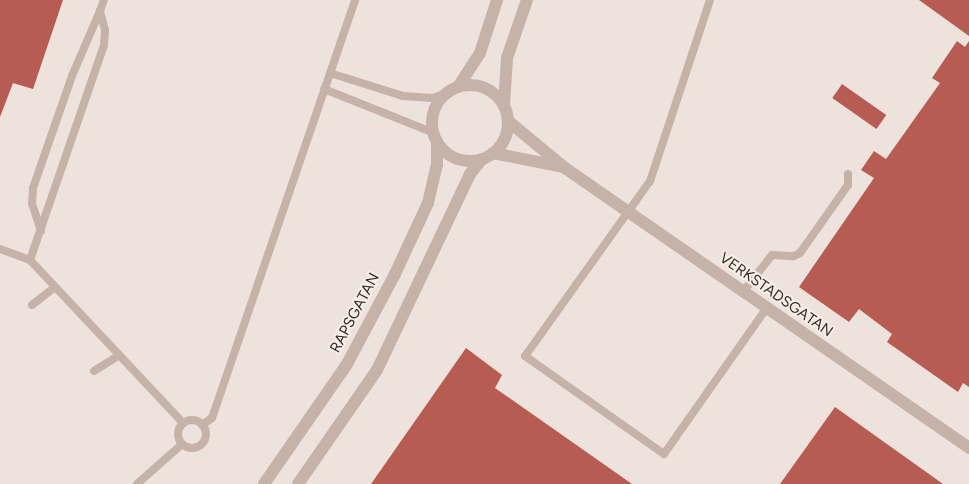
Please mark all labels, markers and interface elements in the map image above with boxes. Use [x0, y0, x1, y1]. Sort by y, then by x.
street label: VERKSTADSGATAN [716, 249, 836, 341]
street label: RAPSGATAN [326, 270, 384, 356]

